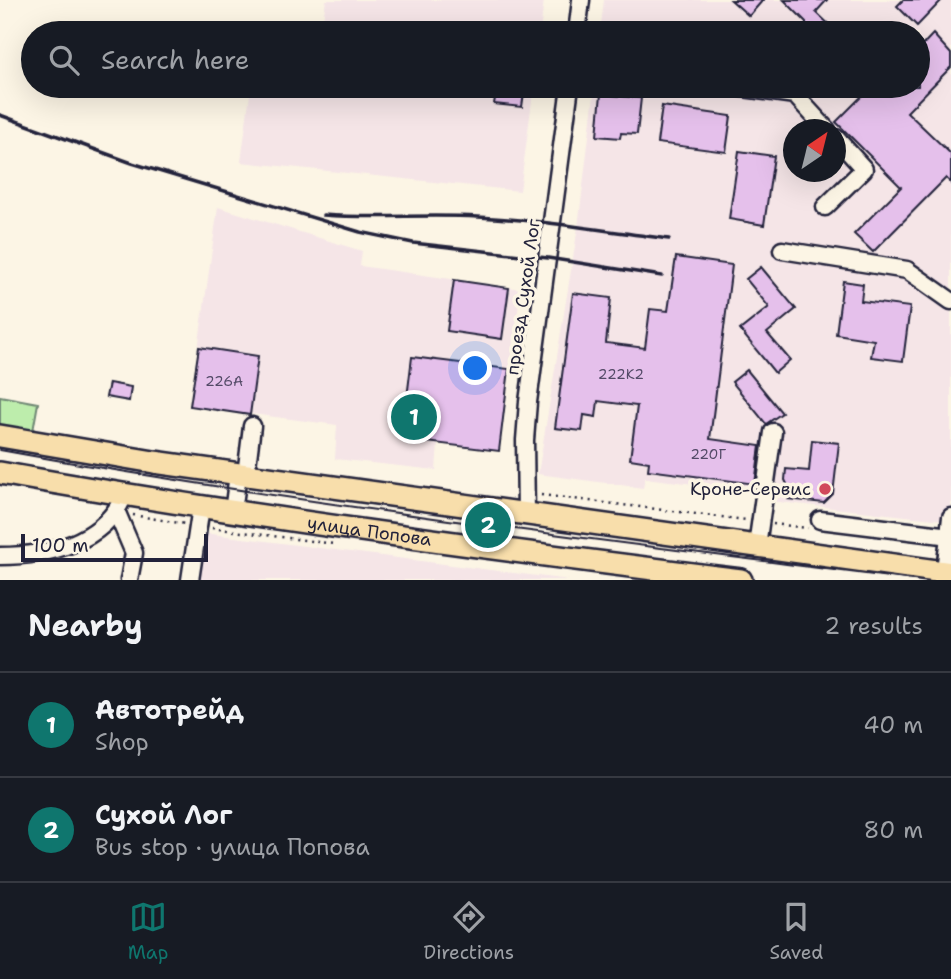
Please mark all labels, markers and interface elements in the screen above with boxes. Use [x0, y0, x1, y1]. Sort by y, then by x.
search box [21, 21, 930, 98]
icon: search [45, 41, 83, 79]
text: Search here [101, 42, 250, 77]
north arrow [783, 119, 846, 182]
street label: проезд Сухой Лог [500, 217, 546, 377]
your location [458, 351, 492, 385]
house number: 222К2 [598, 365, 644, 383]
house number: 226А [205, 372, 243, 390]
pin: 1 [391, 391, 437, 443]
house number: 220Г [690, 445, 726, 463]
place label: Кроне-Сервис [690, 477, 811, 501]
marker: Кроне-Сервис [817, 481, 833, 497]
pin: 2 [465, 499, 511, 551]
street label: улица Попова [306, 511, 433, 552]
scale bar [21, 531, 208, 563]
text: 100 m [32, 533, 89, 558]
text: Nearby [28, 605, 143, 646]
text: 2 results [824, 611, 923, 641]
text: Автотрейд [95, 692, 244, 727]
text: 1 [46, 710, 56, 740]
text: 40 m [863, 710, 923, 740]
text: Shop [95, 727, 149, 757]
text: Сухой Лог [95, 797, 232, 832]
text: 2 [43, 815, 59, 845]
text: 80 m [864, 815, 923, 845]
text: Bus stop · улица Попова [95, 832, 370, 862]
tab: Map [128, 898, 168, 965]
tab: Directions [424, 898, 514, 965]
tab: Saved [769, 898, 823, 965]

